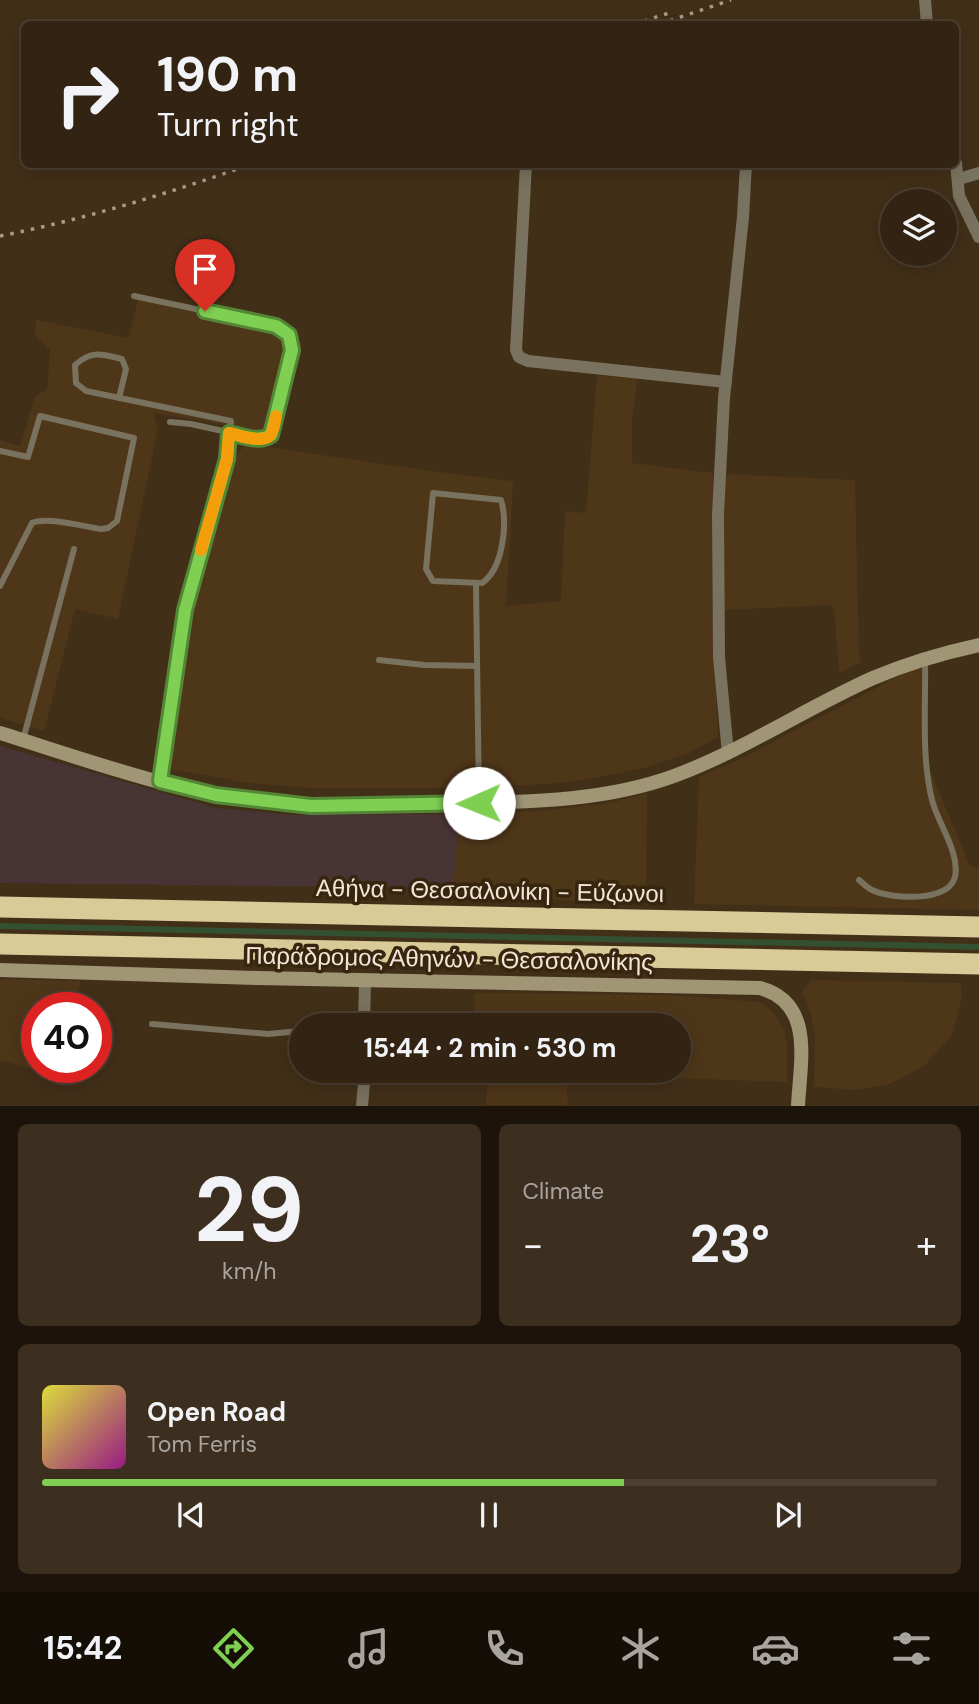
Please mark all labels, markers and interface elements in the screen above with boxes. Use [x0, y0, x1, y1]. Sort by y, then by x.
text: 190 m [157, 42, 298, 106]
icon: right [42, 49, 133, 140]
text: Turn right [157, 104, 299, 146]
map controls [880, 189, 957, 266]
button: layers [880, 189, 957, 266]
pin [175, 239, 235, 311]
icon: arrive [186, 250, 224, 288]
position arrow [442, 766, 516, 840]
street label: Αθήνα - Θεσσαλονίκη - Εύζωνοι [316, 872, 664, 909]
street label: Παράδρομος Αθηνών - Θεσσαλονίκης [245, 939, 653, 978]
speed limit sign: 40 [21, 992, 112, 1083]
text: 15:44 · 2 min · 530 m [363, 1031, 617, 1065]
text: 29 [194, 1151, 304, 1269]
text: Climate [523, 1176, 604, 1206]
text: 23° [690, 1210, 770, 1278]
text: − [523, 1220, 543, 1270]
text: + [916, 1220, 937, 1270]
text: km/h [222, 1256, 276, 1286]
text: Open Road [147, 1395, 286, 1429]
text: Tom Ferris [147, 1429, 257, 1459]
icon: previous [172, 1496, 210, 1534]
icon: pause [470, 1496, 508, 1534]
icon: next [769, 1496, 807, 1534]
icon: directions [209, 1624, 258, 1673]
icon: music [344, 1624, 393, 1673]
icon: phone [480, 1624, 529, 1673]
icon: climate [616, 1624, 665, 1673]
icon: car [751, 1624, 800, 1673]
icon: filters [887, 1624, 936, 1673]
text: 15:42 [43, 1627, 122, 1669]

